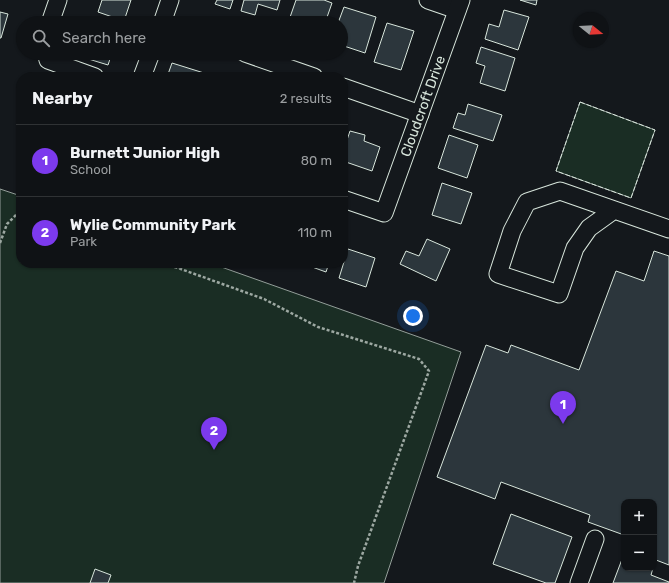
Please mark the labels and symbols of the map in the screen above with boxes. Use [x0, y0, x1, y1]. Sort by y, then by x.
north arrow [573, 12, 609, 48]
street label: Cloudcroft Drive [397, 53, 449, 159]
your location [403, 306, 423, 326]
pin: 1 [550, 391, 576, 424]
pin: 2 [201, 417, 227, 450]

